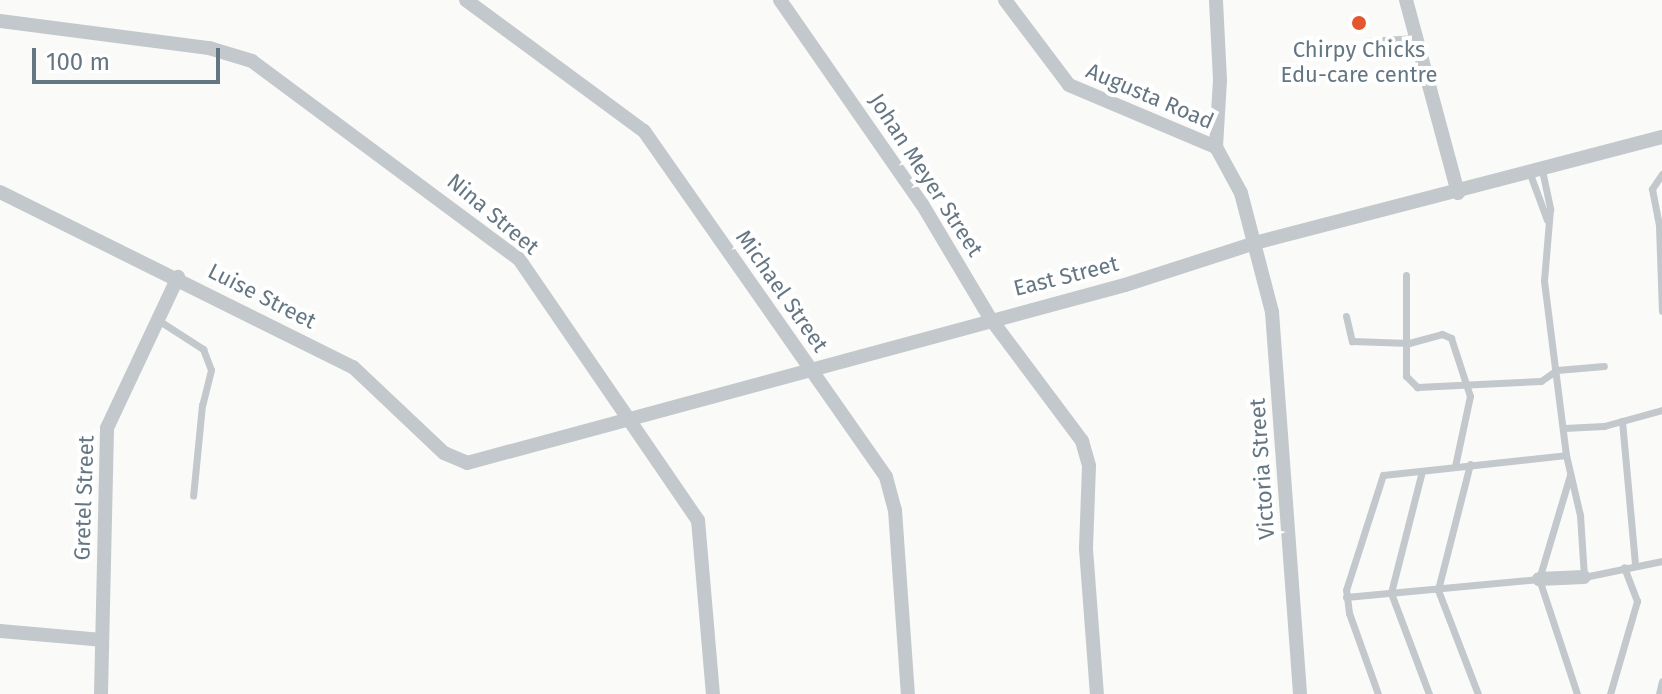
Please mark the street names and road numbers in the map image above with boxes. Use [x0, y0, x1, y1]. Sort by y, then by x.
street label: Augusta Road [1082, 57, 1218, 135]
street label: Johan Meyer Street [863, 89, 989, 261]
street label: Nina Street [442, 168, 544, 260]
street label: Michael Street [730, 225, 834, 357]
street label: East Street [1011, 250, 1121, 302]
street label: Luise Street [204, 258, 320, 334]
street label: Victoria Street [1244, 397, 1280, 541]
street label: Gretel Street [69, 435, 99, 561]

